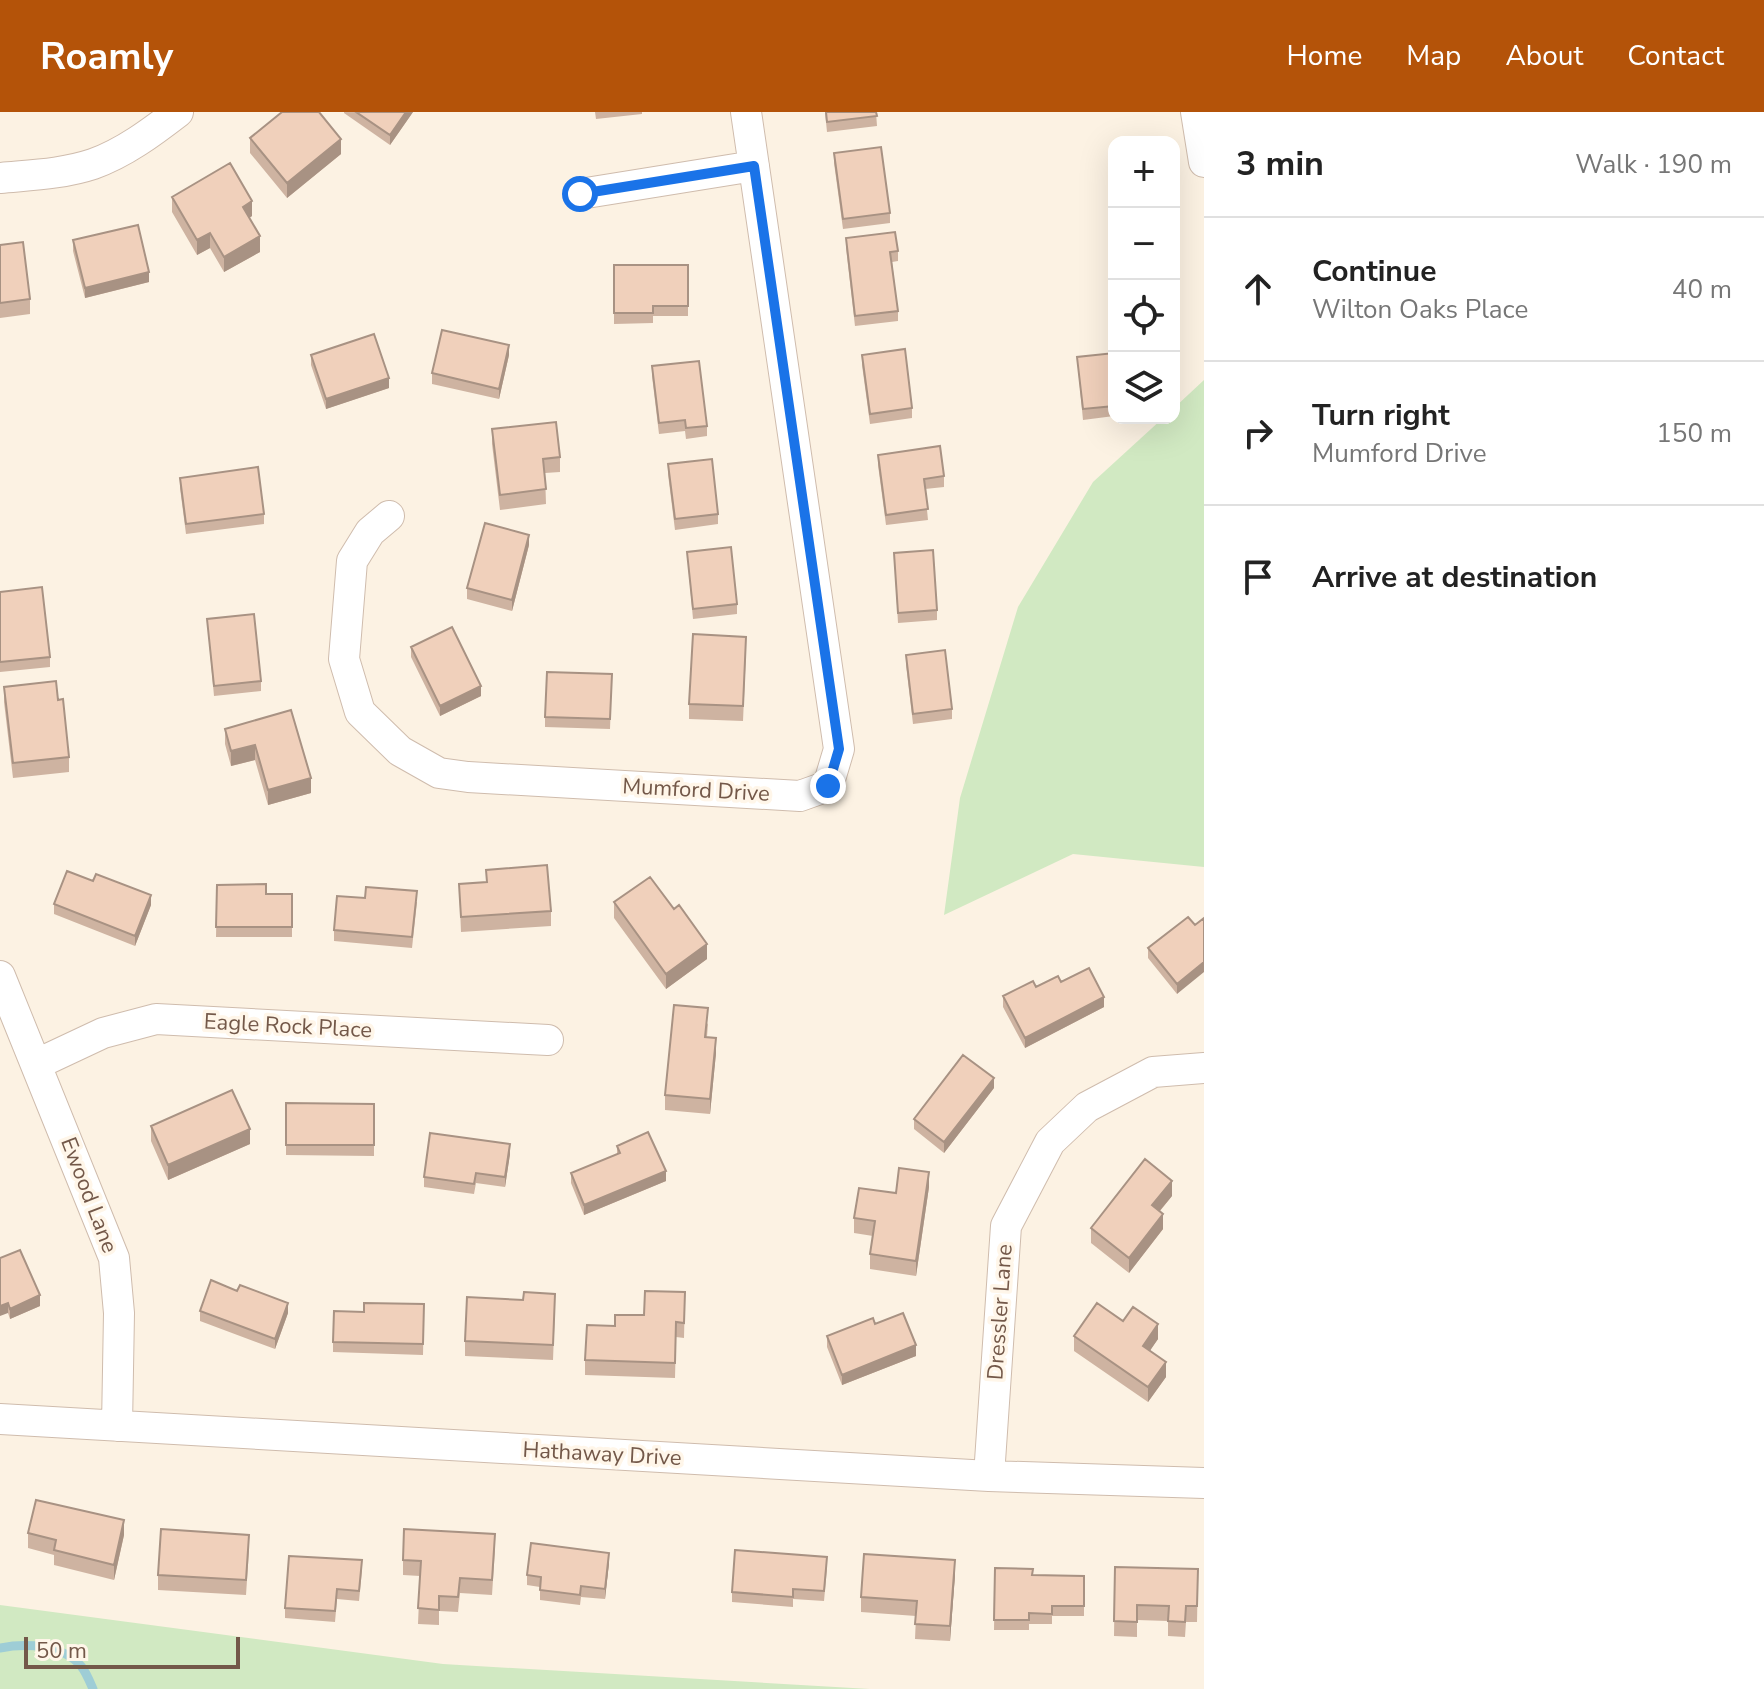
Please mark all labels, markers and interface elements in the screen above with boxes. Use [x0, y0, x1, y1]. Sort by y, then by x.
text: Roamly [40, 31, 173, 82]
text: Home [1287, 37, 1362, 75]
text: Map [1406, 37, 1461, 75]
text: About [1505, 37, 1583, 75]
text: Contact [1627, 37, 1724, 75]
map controls [1108, 136, 1180, 424]
button: + [1108, 136, 1180, 208]
text: 3 min [1236, 141, 1324, 187]
text: Walk · 190 m [1575, 147, 1732, 182]
route start [562, 176, 598, 212]
button: − [1108, 208, 1180, 280]
text: Continue [1312, 251, 1437, 292]
icon: ahead [1236, 267, 1280, 311]
text: 40 m [1672, 272, 1732, 307]
button: locate [1108, 280, 1180, 352]
text: Wilton Oaks Place [1312, 292, 1528, 327]
button: layers [1108, 352, 1180, 424]
text: Turn right [1312, 395, 1450, 436]
icon: right [1236, 411, 1280, 455]
text: 150 m [1656, 416, 1732, 451]
text: Mumford Drive [1312, 436, 1486, 471]
icon: arrive [1236, 555, 1280, 599]
text: Arrive at destination [1312, 557, 1597, 598]
route end [810, 768, 846, 804]
street label: Mumford Drive [622, 771, 770, 809]
street label: Eagle Rock Place [203, 1007, 373, 1045]
street label: Ewood Lane [53, 1133, 125, 1257]
street label: Dressler Lane [980, 1243, 1020, 1381]
street label: Hathaway Drive [522, 1435, 682, 1473]
scale bar [24, 1633, 240, 1669]
text: 50 m [36, 1636, 87, 1666]

